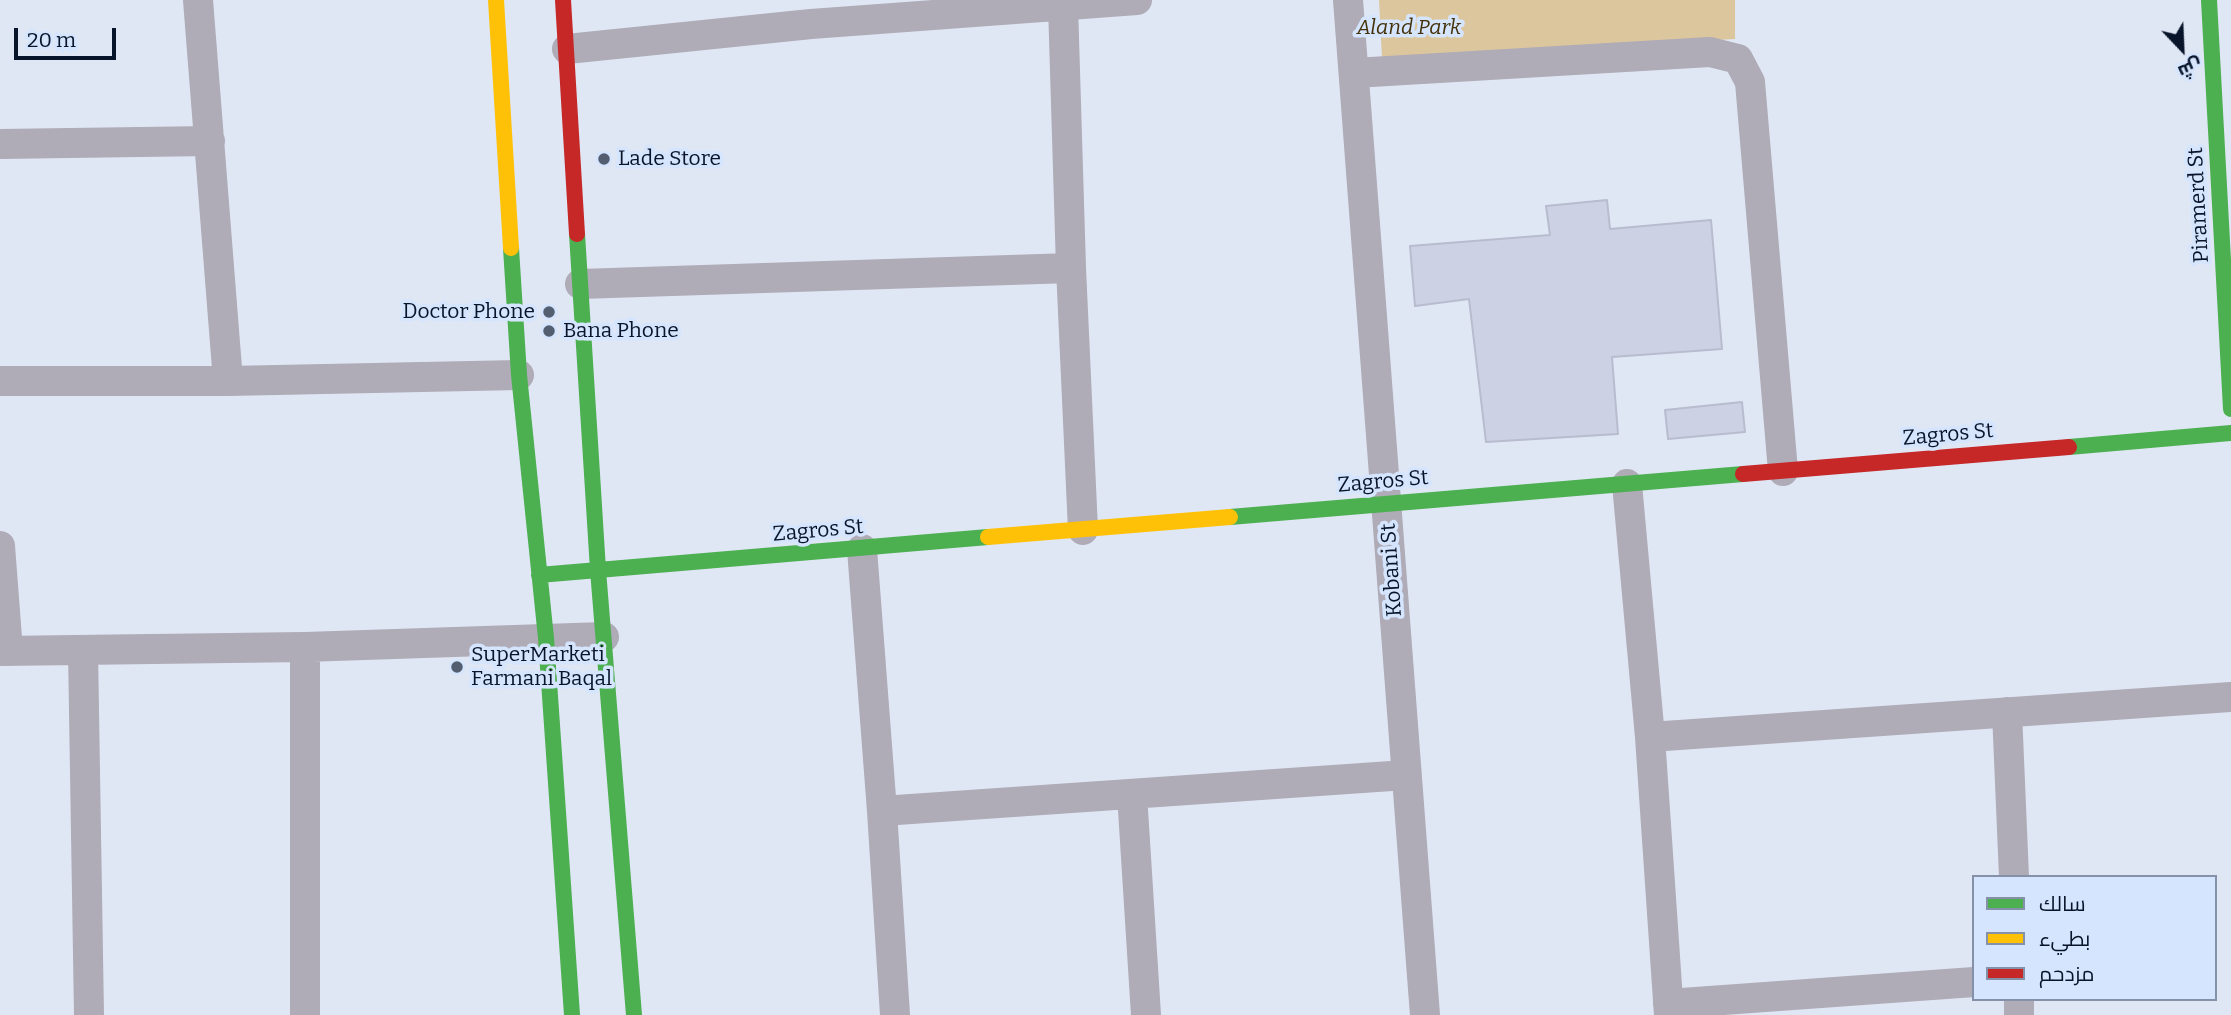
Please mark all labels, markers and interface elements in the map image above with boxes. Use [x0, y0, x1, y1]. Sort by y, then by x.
scale bar [18, 14, 119, 58]
north arrow [2147, 14, 2217, 84]
park label: Aland Park [1357, 15, 1461, 41]
text: 20 m [27, 27, 76, 53]
text: ش [2175, 53, 2206, 84]
place label: Lade Store [618, 146, 721, 172]
street label: Piramerd St [2183, 147, 2215, 263]
marker: Lade Store [596, 151, 612, 167]
place label: Doctor Phone [402, 299, 535, 325]
marker: Doctor Phone [541, 304, 557, 320]
place label: Bana Phone [563, 318, 679, 344]
marker: Bana Phone [541, 323, 557, 339]
street label: Zagros St [1902, 418, 1994, 452]
street label: Zagros St [1337, 465, 1429, 499]
street label: Zagros St [772, 514, 864, 548]
street label: Kobani St [1376, 523, 1408, 617]
place label: SuperMarketi Farmani Baqal [471, 642, 612, 692]
marker: SuperMarketi Farmani Baqal [449, 659, 465, 675]
legend [1972, 875, 2217, 1001]
text: سالك [2039, 891, 2086, 917]
text: بطيء [2039, 926, 2090, 952]
text: مزدحم [2039, 961, 2094, 987]

